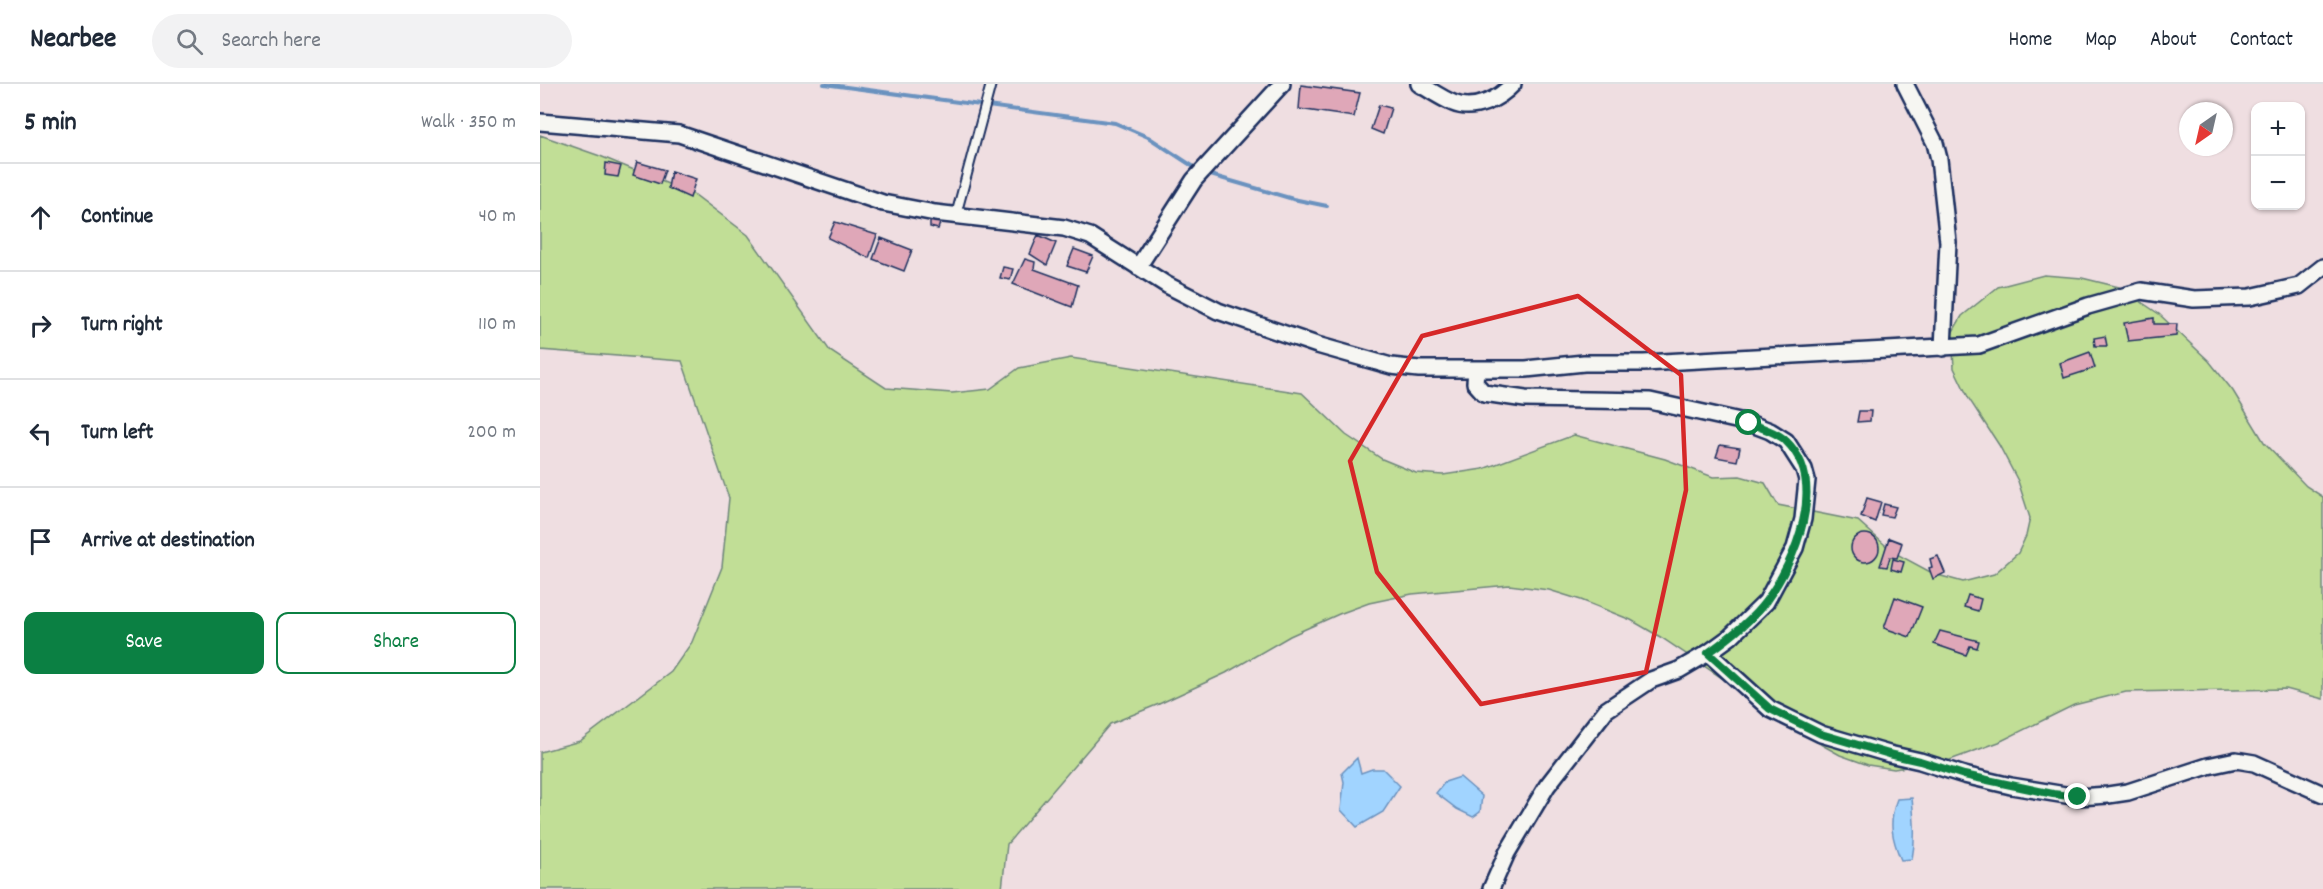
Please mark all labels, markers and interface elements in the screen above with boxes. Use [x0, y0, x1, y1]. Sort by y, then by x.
search box [152, 14, 572, 68]
text: Nearbee [30, 21, 116, 61]
icon: search [173, 25, 206, 58]
text: Search here [221, 26, 321, 57]
text: Home [2008, 26, 2052, 56]
text: Map [2085, 26, 2117, 56]
text: About [2150, 26, 2197, 56]
text: Contact [2230, 26, 2293, 56]
north arrow [2179, 102, 2233, 156]
map controls [2251, 102, 2305, 210]
button: + [2251, 102, 2305, 156]
text: 5 min [24, 105, 77, 142]
text: Walk · 350 m [421, 109, 516, 137]
button: − [2251, 156, 2305, 210]
icon: ahead [24, 201, 57, 234]
text: Continue [81, 202, 153, 233]
text: 40 m [478, 203, 516, 231]
icon: right [24, 309, 57, 342]
text: Turn right [81, 310, 163, 341]
text: 110 m [478, 311, 516, 339]
route start [1735, 409, 1761, 435]
icon: left [24, 417, 57, 450]
text: Turn left [81, 418, 153, 449]
text: 200 m [467, 419, 516, 447]
icon: arrive [24, 525, 57, 558]
text: Arrive at destination [81, 526, 255, 557]
button: Save [24, 612, 264, 674]
button: Share [276, 612, 516, 674]
route end [2064, 783, 2090, 809]

